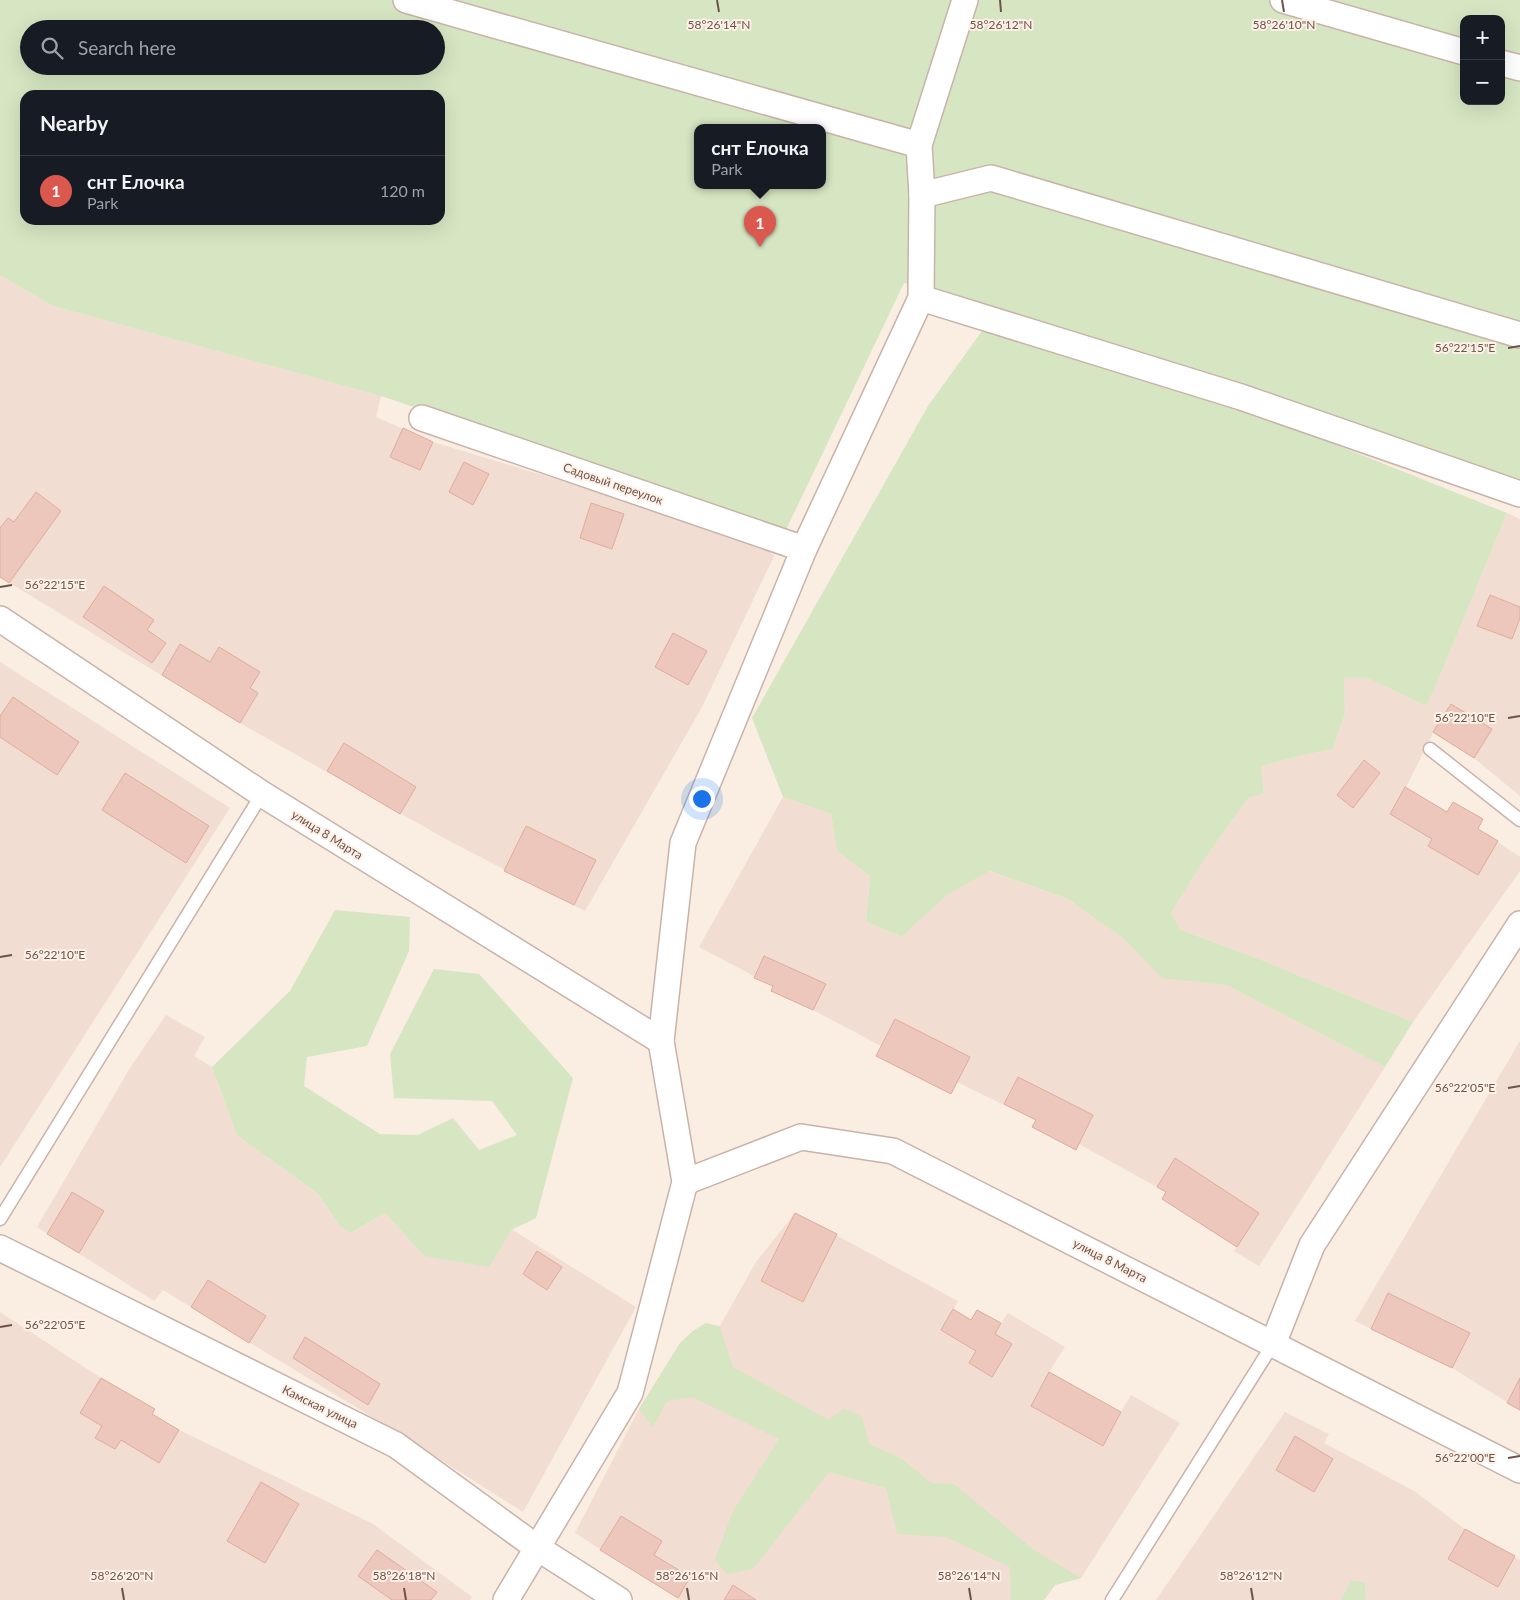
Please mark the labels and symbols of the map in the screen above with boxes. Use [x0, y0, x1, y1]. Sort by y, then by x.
text: 58°26'14"N [688, 17, 750, 32]
text: 58°26'12"N [970, 17, 1032, 32]
text: 58°26'10"N [1253, 17, 1315, 32]
pin: 1 [744, 206, 776, 247]
text: 56°22'15"E [1435, 340, 1495, 355]
street label: Садовый переулок [561, 459, 666, 508]
text: 56°22'15"E [25, 577, 85, 592]
text: 56°22'10"E [1435, 710, 1495, 725]
your location [689, 786, 715, 812]
street label: улица 8 Марта [289, 807, 366, 863]
text: 56°22'10"E [25, 947, 85, 962]
text: 56°22'05"E [1435, 1080, 1495, 1095]
street label: улица 8 Марта [1071, 1235, 1150, 1286]
text: 56°22'05"E [25, 1317, 85, 1332]
street label: Камская улица [280, 1382, 360, 1431]
text: 56°22'00"E [1435, 1450, 1495, 1465]
text: 58°26'20"N [91, 1568, 153, 1583]
text: 58°26'18"N [373, 1568, 435, 1583]
text: 58°26'16"N [656, 1568, 718, 1583]
text: 58°26'14"N [938, 1568, 1000, 1583]
text: 58°26'12"N [1220, 1568, 1282, 1583]

